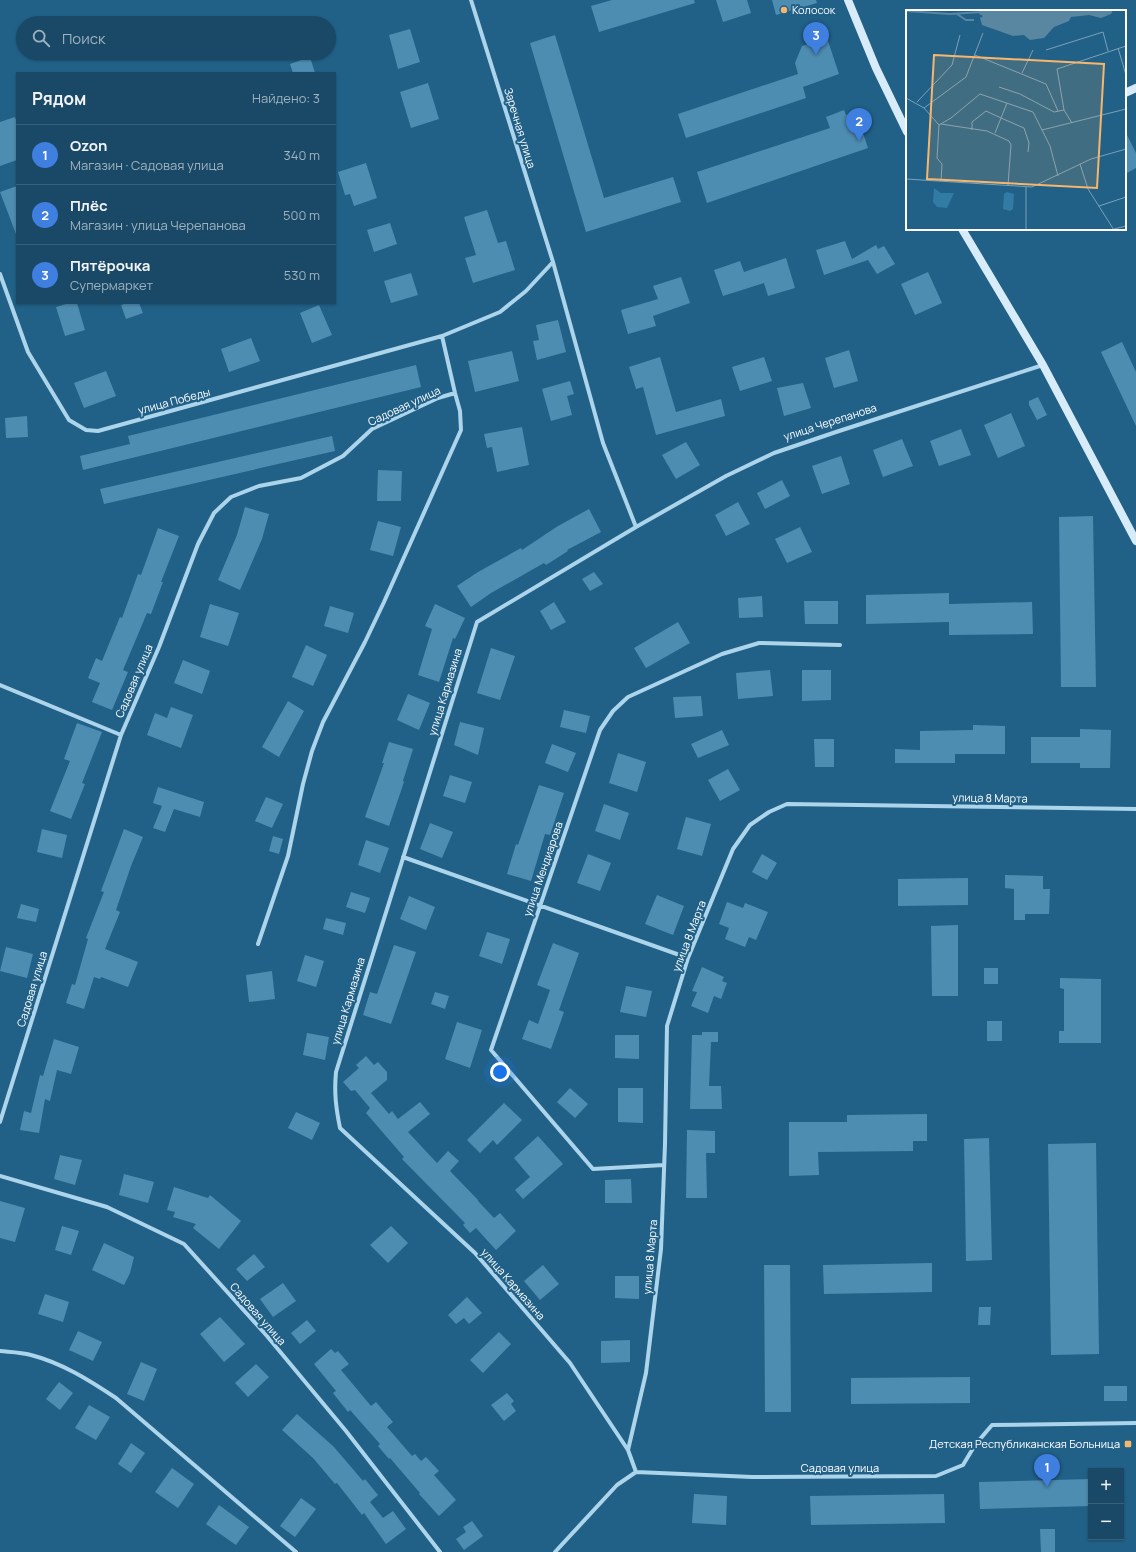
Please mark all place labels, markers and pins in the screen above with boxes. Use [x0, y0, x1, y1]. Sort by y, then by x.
place label: Колосок [792, 2, 836, 17]
marker: Колосок [779, 5, 789, 15]
pin: 3 [803, 22, 829, 55]
pin: 2 [846, 108, 872, 141]
place label: Детская Республиканская Больница [929, 1436, 1120, 1451]
marker: Детская Республиканская Больница [1123, 1439, 1133, 1449]
pin: 1 [1034, 1454, 1060, 1487]

